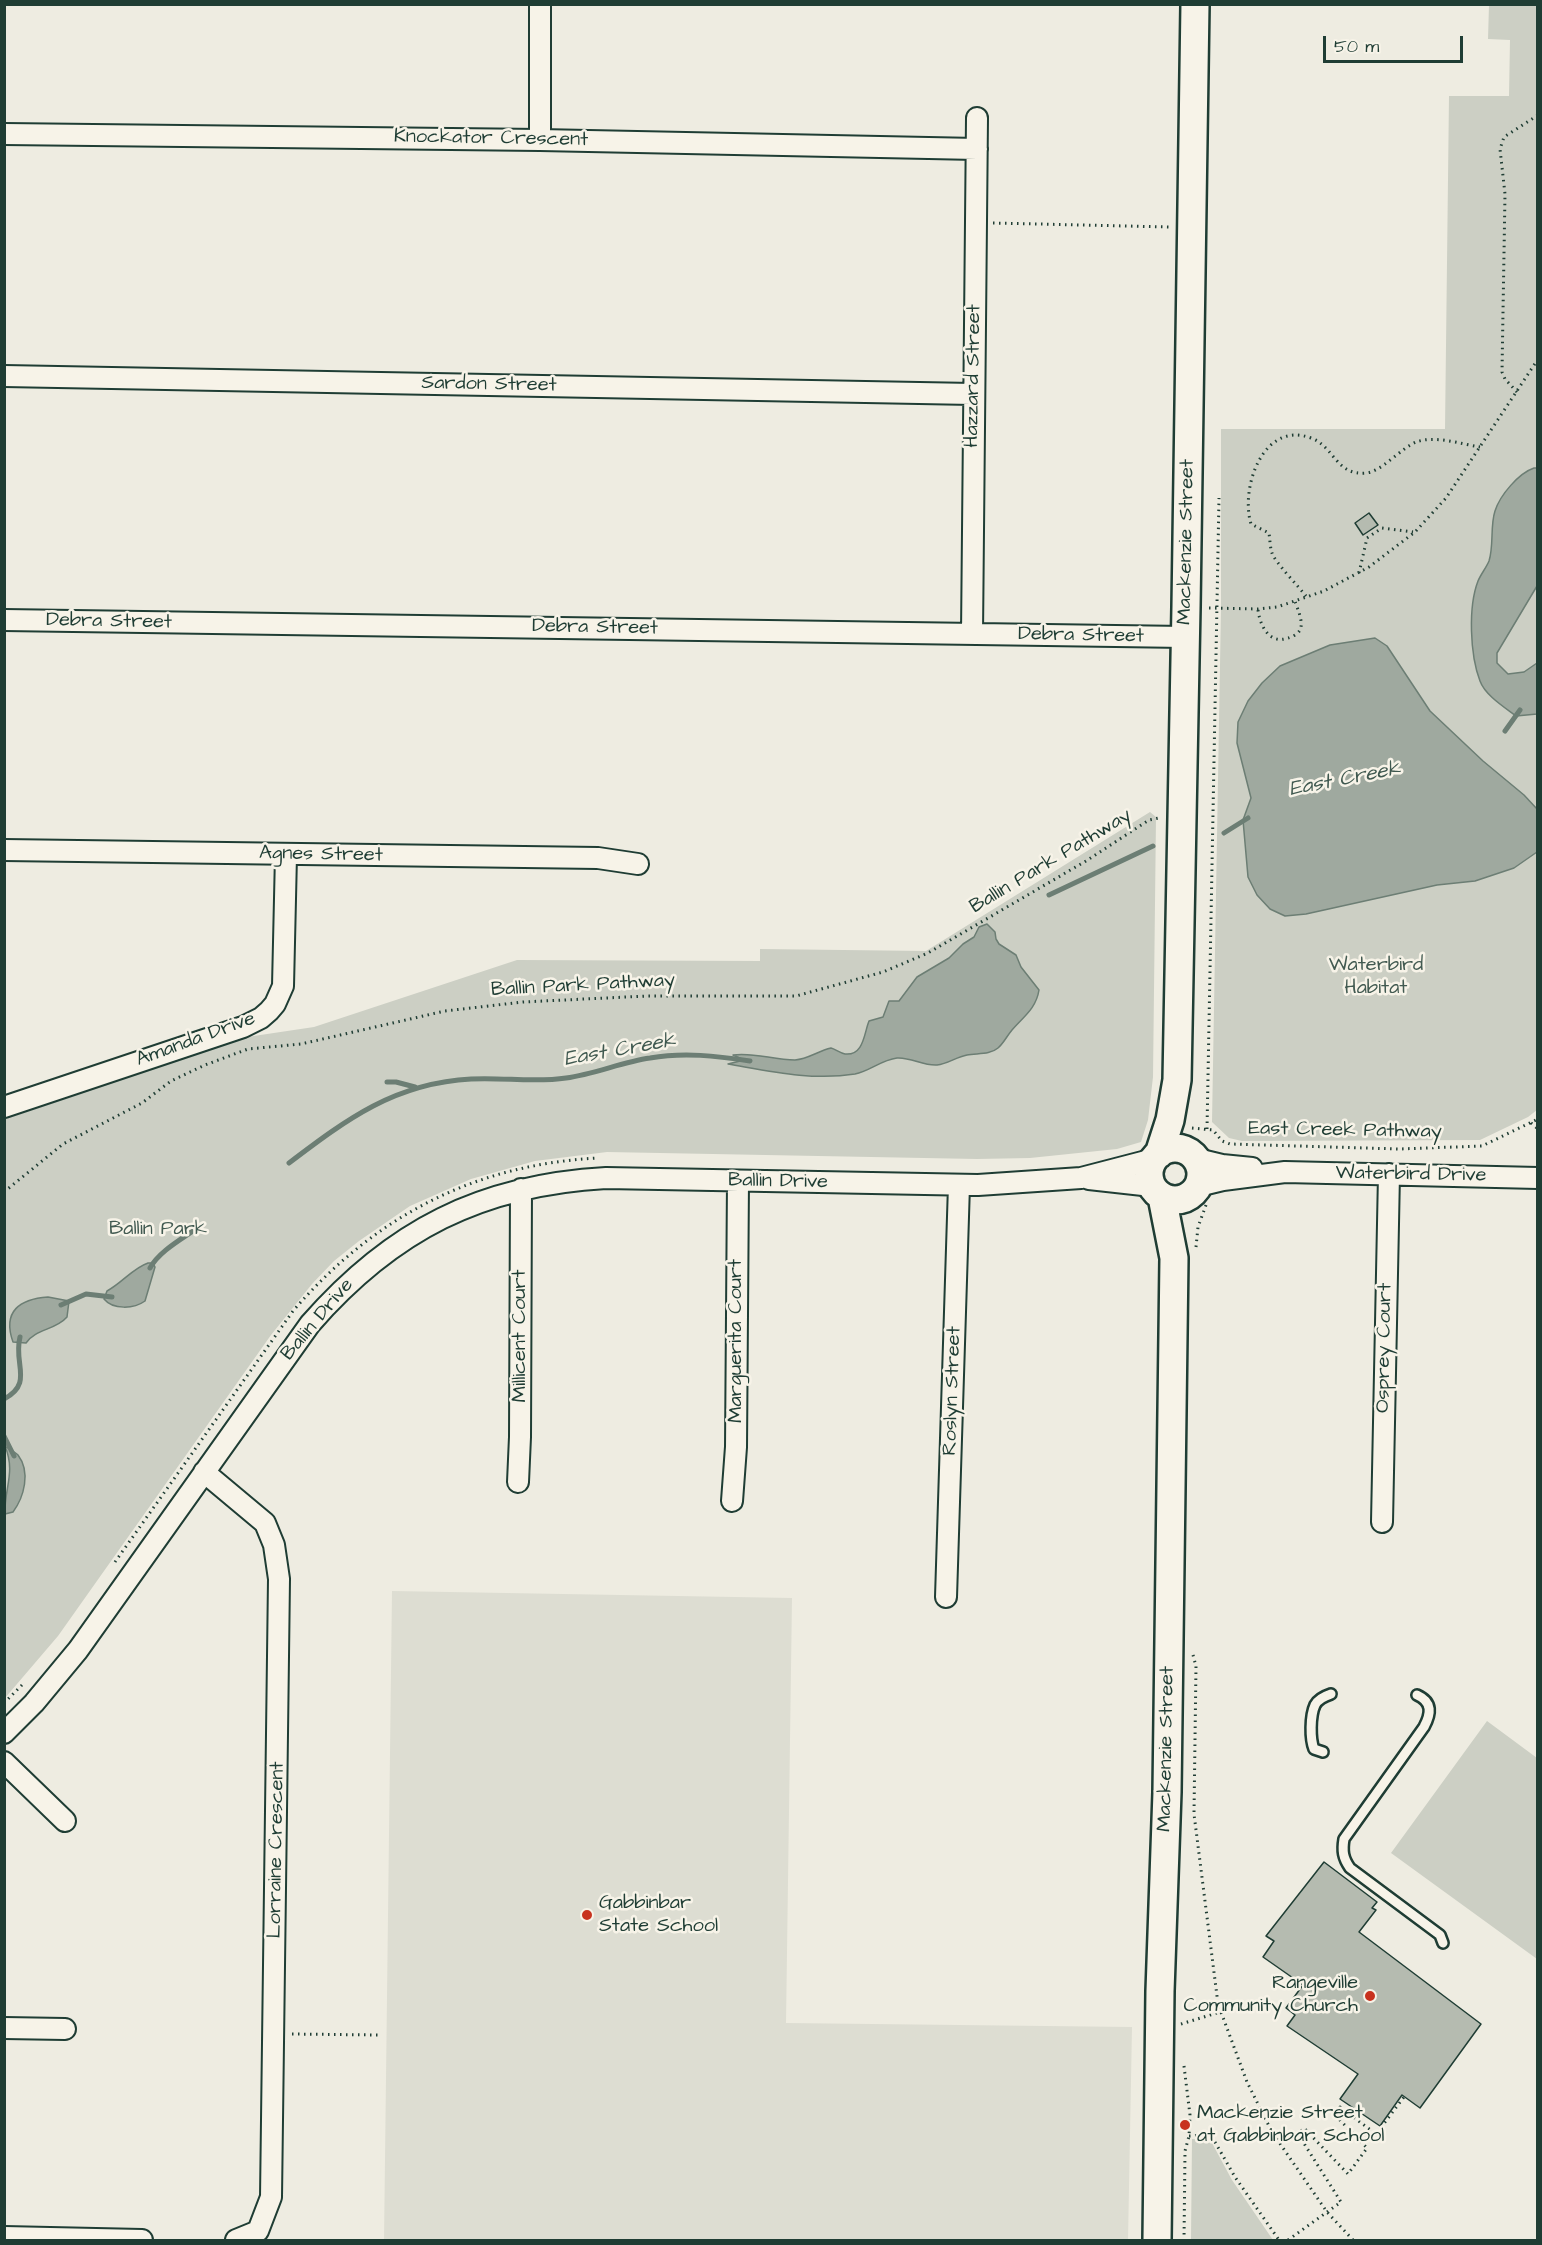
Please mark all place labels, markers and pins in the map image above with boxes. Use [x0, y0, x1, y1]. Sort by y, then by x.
place label: Gabbinbar State School [599, 1892, 718, 1939]
marker: Gabbinbar State School [580, 1908, 594, 1922]
place label: Rangeville Community Church [1183, 1972, 1358, 2019]
marker: Rangeville Community Church [1363, 1989, 1377, 2003]
place label: Mackenzie Street at Gabbinbar School [1197, 2102, 1384, 2149]
marker: Mackenzie Street at Gabbinbar School [1178, 2118, 1192, 2132]

